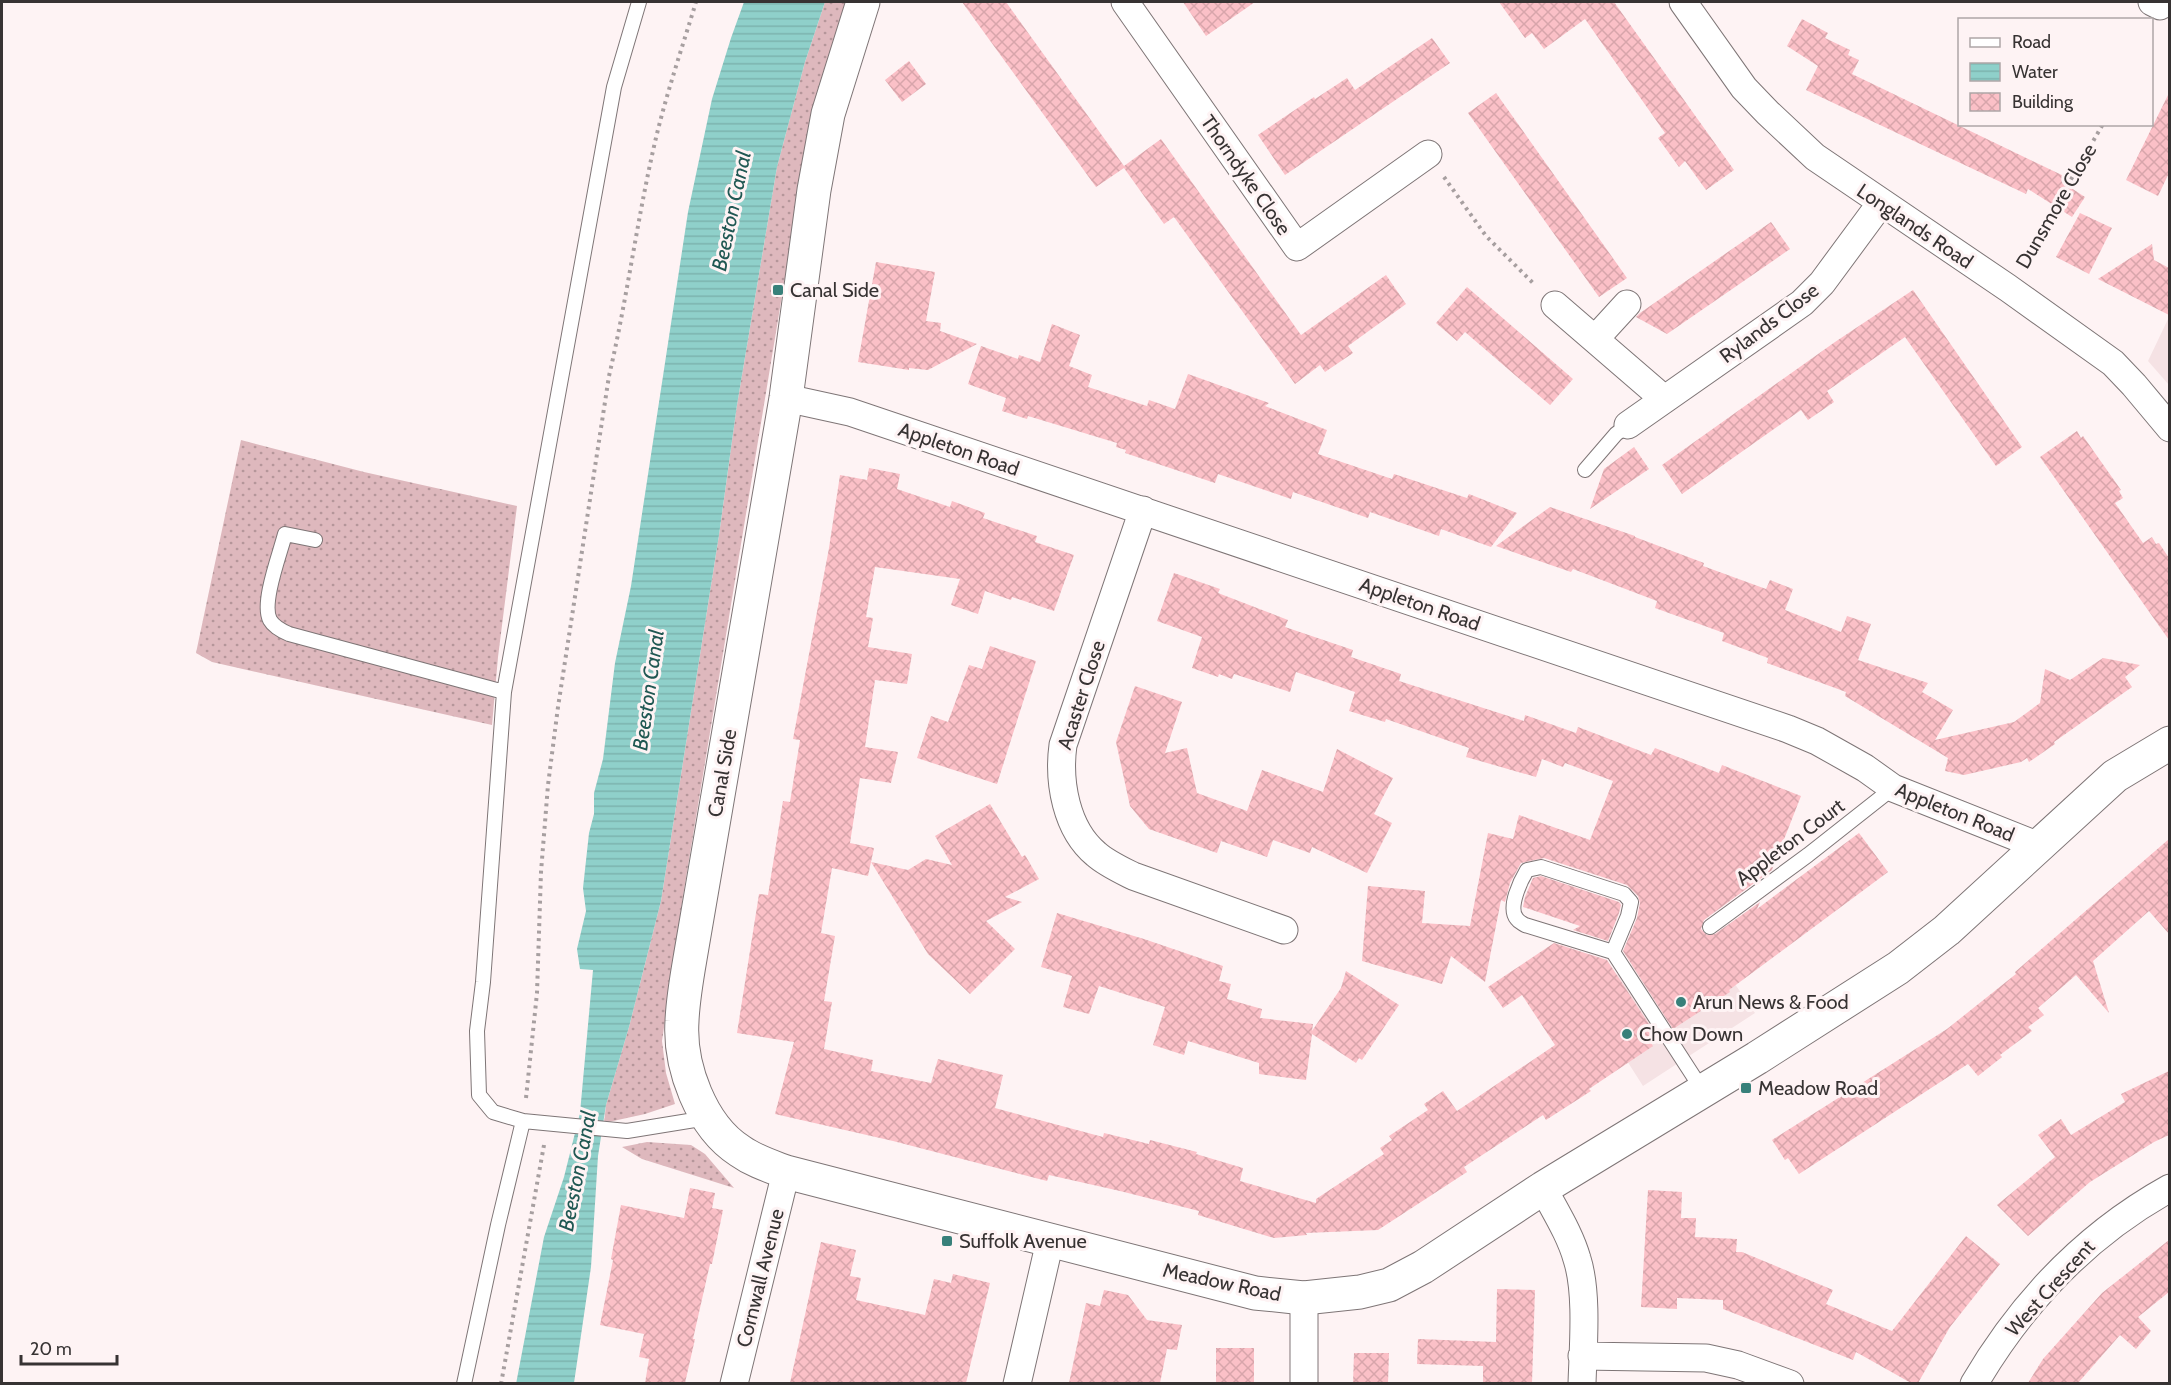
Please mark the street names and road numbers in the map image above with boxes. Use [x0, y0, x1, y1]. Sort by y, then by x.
street label: Thorndyke Close [1196, 110, 1296, 240]
street label: Dunsmore Close [2011, 139, 2101, 273]
street label: Longlands Road [1852, 178, 1978, 274]
street label: Rylands Close [1715, 278, 1823, 368]
street label: Appleton Road [895, 417, 1023, 481]
street label: Appleton Road [1356, 572, 1484, 636]
street label: Acaster Close [1052, 637, 1110, 753]
street label: Canal Side [702, 727, 742, 819]
street label: Appleton Road [1892, 777, 2018, 847]
street label: Appleton Court [1731, 793, 1849, 891]
street label: Cornwall Avenue [731, 1206, 789, 1350]
street label: West Crescent [2000, 1235, 2100, 1341]
street label: Meadow Road [1161, 1258, 1283, 1306]

